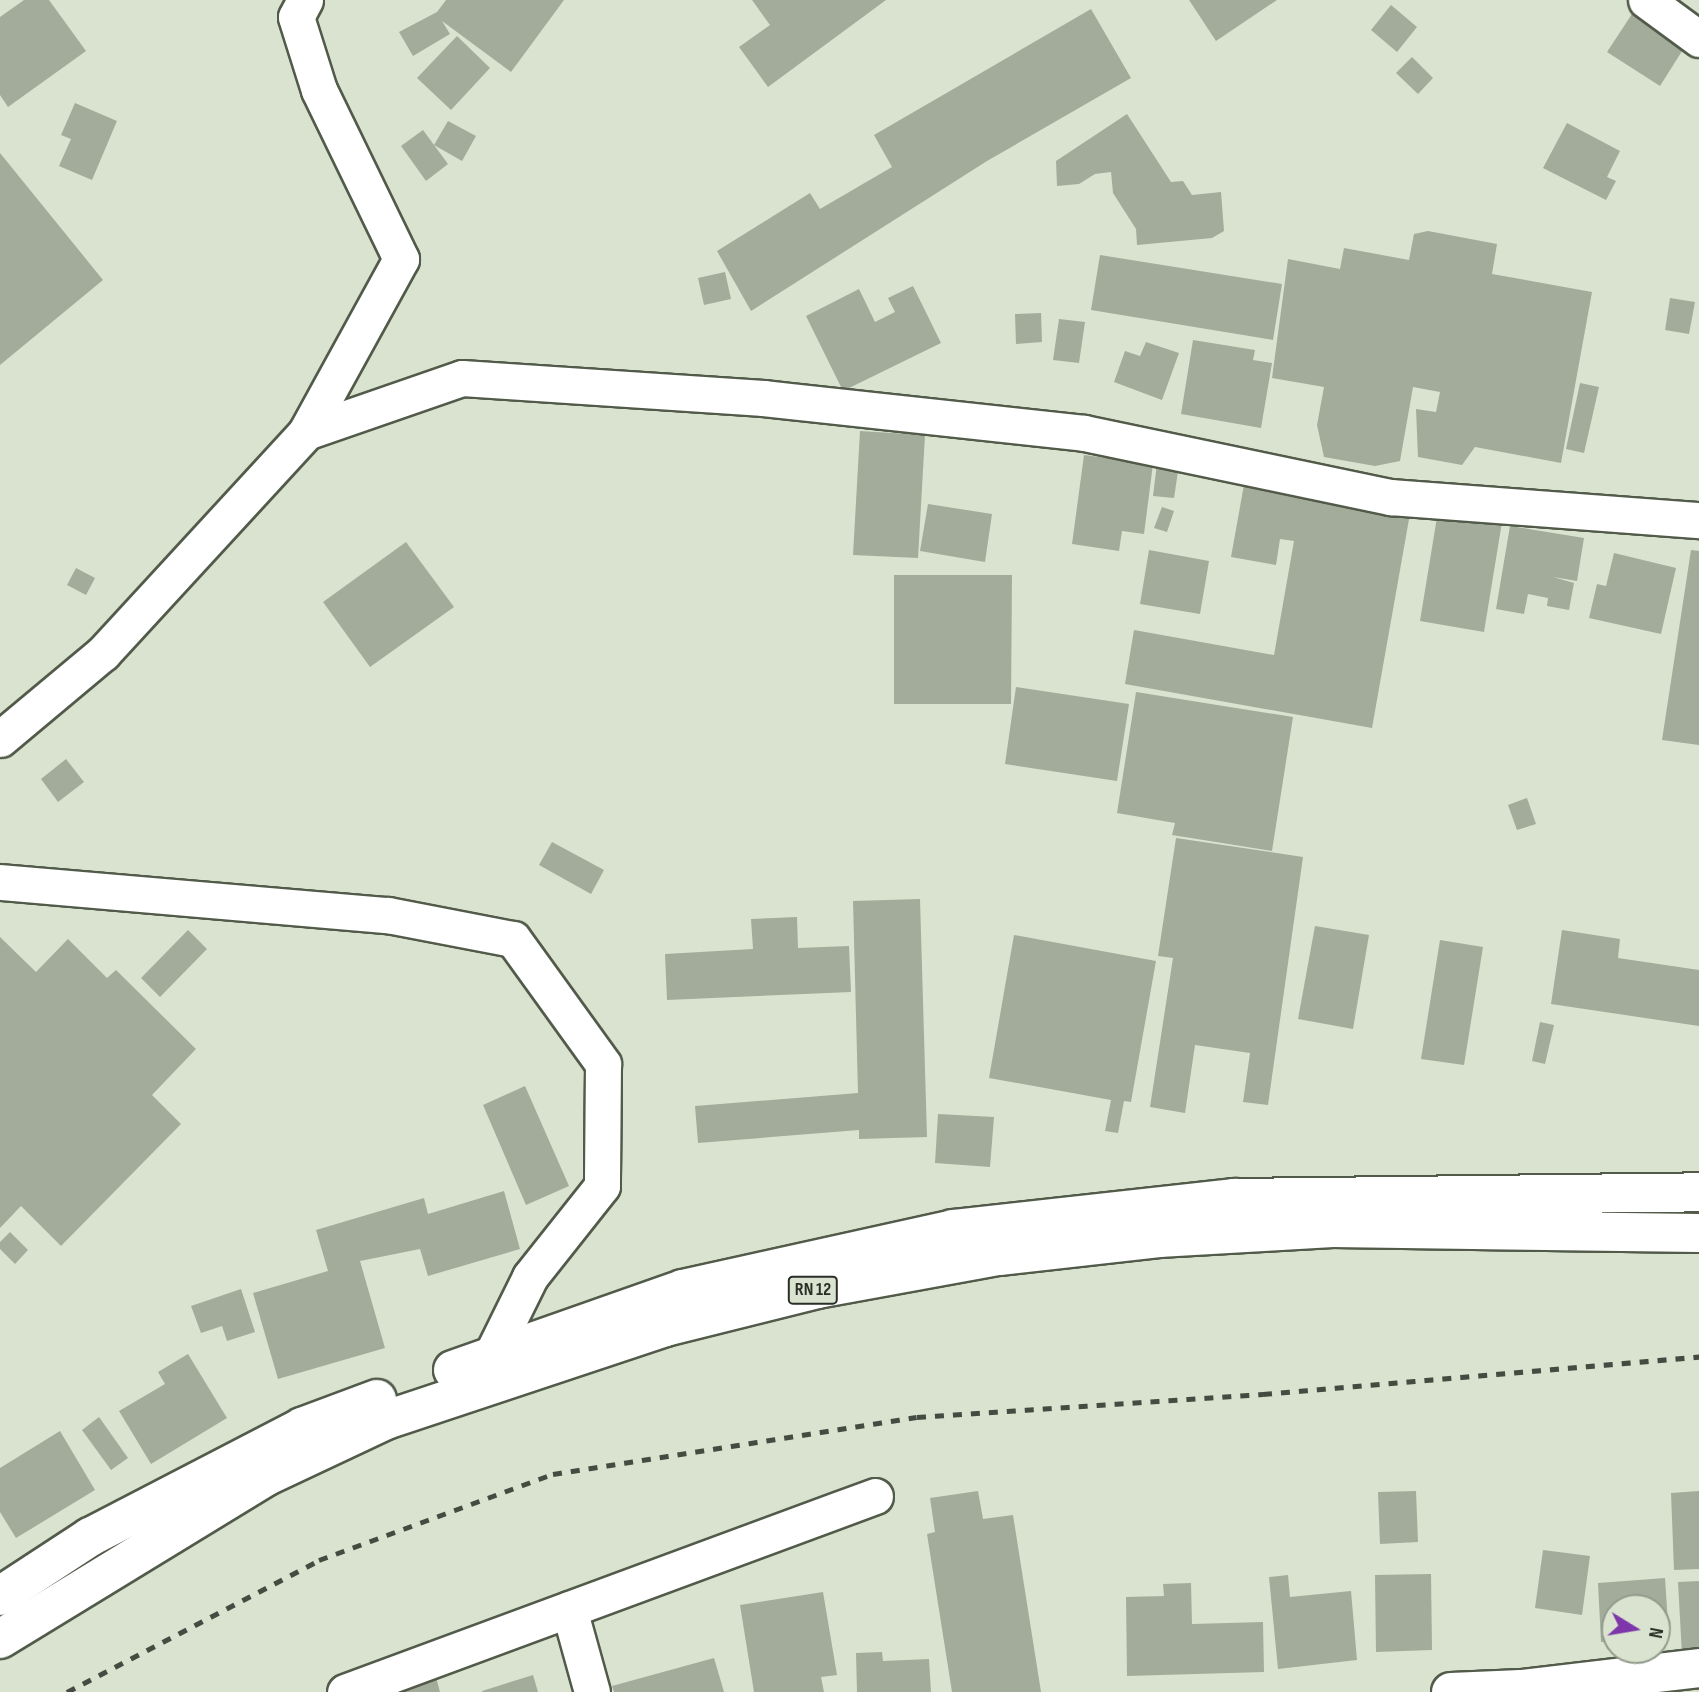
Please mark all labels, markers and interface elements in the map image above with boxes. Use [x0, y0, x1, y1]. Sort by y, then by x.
road number: RN 12 [787, 1275, 839, 1304]
north arrow [1601, 1594, 1671, 1664]
text: N [1643, 1626, 1667, 1640]

